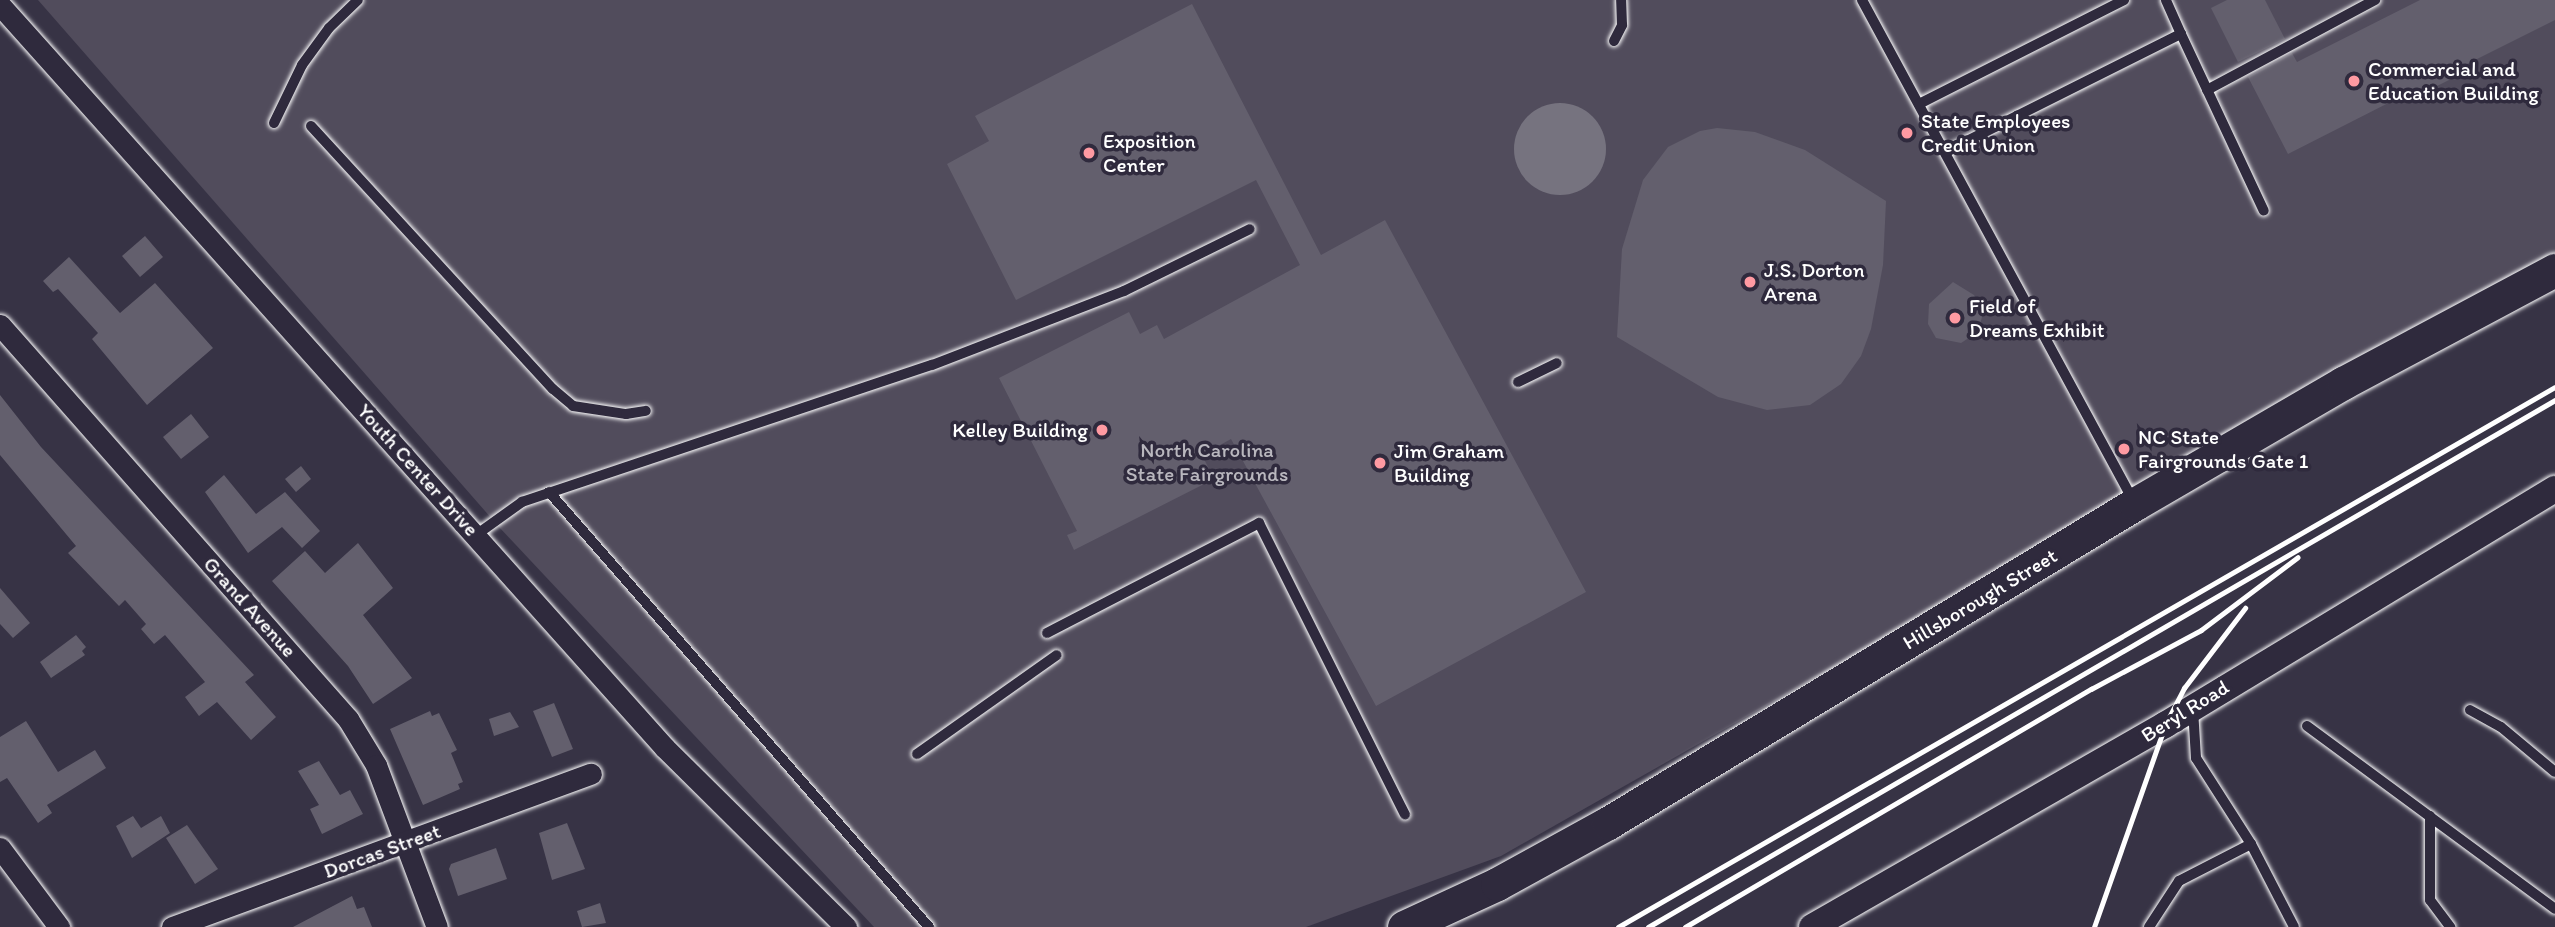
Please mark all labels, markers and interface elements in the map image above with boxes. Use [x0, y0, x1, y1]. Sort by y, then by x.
place label: Commercial and Education Building [2368, 56, 2539, 106]
marker: Commercial and Education Building [2346, 73, 2362, 89]
place label: State Employees Credit Union [1921, 108, 2070, 158]
marker: State Employees Credit Union [1899, 125, 1915, 141]
place label: Exposition Center [1103, 128, 1196, 178]
marker: Exposition Center [1081, 145, 1097, 161]
place label: J.S. Dorton Arena [1764, 257, 1865, 307]
marker: J.S. Dorton Arena [1742, 274, 1758, 290]
place label: Field of Dreams Exhibit [1969, 293, 2105, 343]
marker: Field of Dreams Exhibit [1947, 310, 1963, 326]
street label: Youth Center Drive [352, 399, 484, 541]
place label: Kelley Building [952, 417, 1088, 443]
marker: Kelley Building [1094, 422, 1110, 438]
place label: NC State Fairgrounds Gate 1 [2138, 424, 2309, 474]
park label: North Carolina State Fairgrounds [1126, 437, 1288, 487]
place label: Jim Graham Building [1394, 438, 1505, 488]
marker: NC State Fairgrounds Gate 1 [2116, 441, 2132, 457]
marker: Jim Graham Building [1372, 455, 1388, 471]
street label: Hillsborough Street [1898, 543, 2062, 655]
street label: Grand Avenue [198, 551, 302, 663]
street label: Beryl Road [2137, 674, 2233, 748]
street label: Dorcas Street [320, 818, 444, 884]

